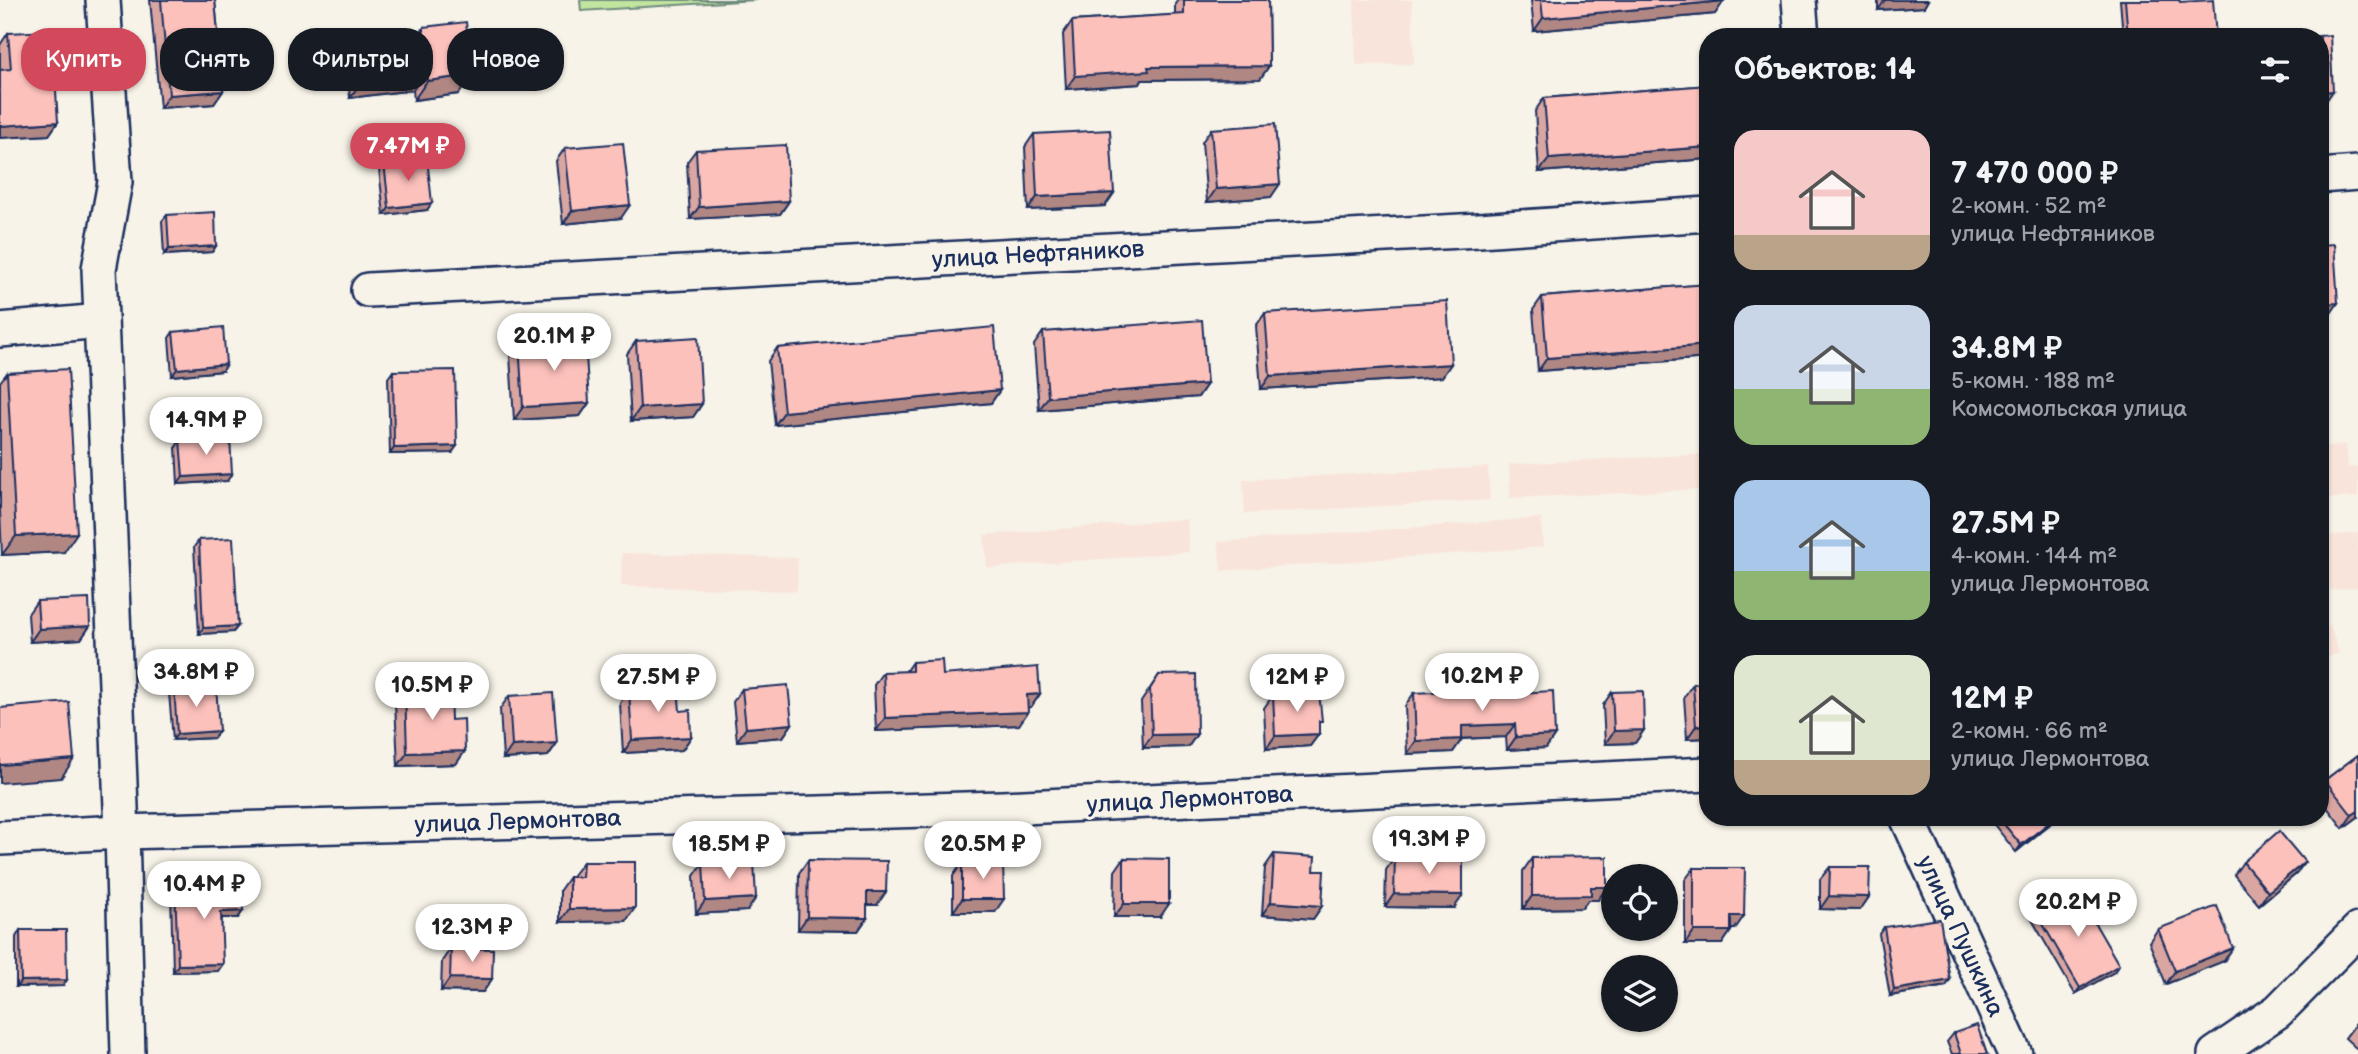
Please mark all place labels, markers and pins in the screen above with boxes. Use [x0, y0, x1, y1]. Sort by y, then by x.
pin: 7.47M ₽ [343, 124, 473, 183]
pin: 20.1M ₽ [489, 314, 619, 373]
pin: 14.9M ₽ [141, 398, 271, 457]
pin: 34.8M ₽ [131, 650, 261, 709]
pin: 27.5M ₽ [593, 654, 723, 714]
pin: 12M ₽ [1248, 654, 1346, 714]
pin: 10.2M ₽ [1417, 654, 1547, 713]
pin: 10.5M ₽ [367, 662, 497, 722]
pin: 19.3M ₽ [1364, 816, 1494, 876]
pin: 18.5M ₽ [664, 822, 794, 881]
pin: 20.5M ₽ [918, 822, 1048, 881]
pin: 10.4M ₽ [139, 862, 269, 921]
pin: 20.2M ₽ [2013, 880, 2143, 939]
pin: 12.3M ₽ [407, 904, 537, 964]

